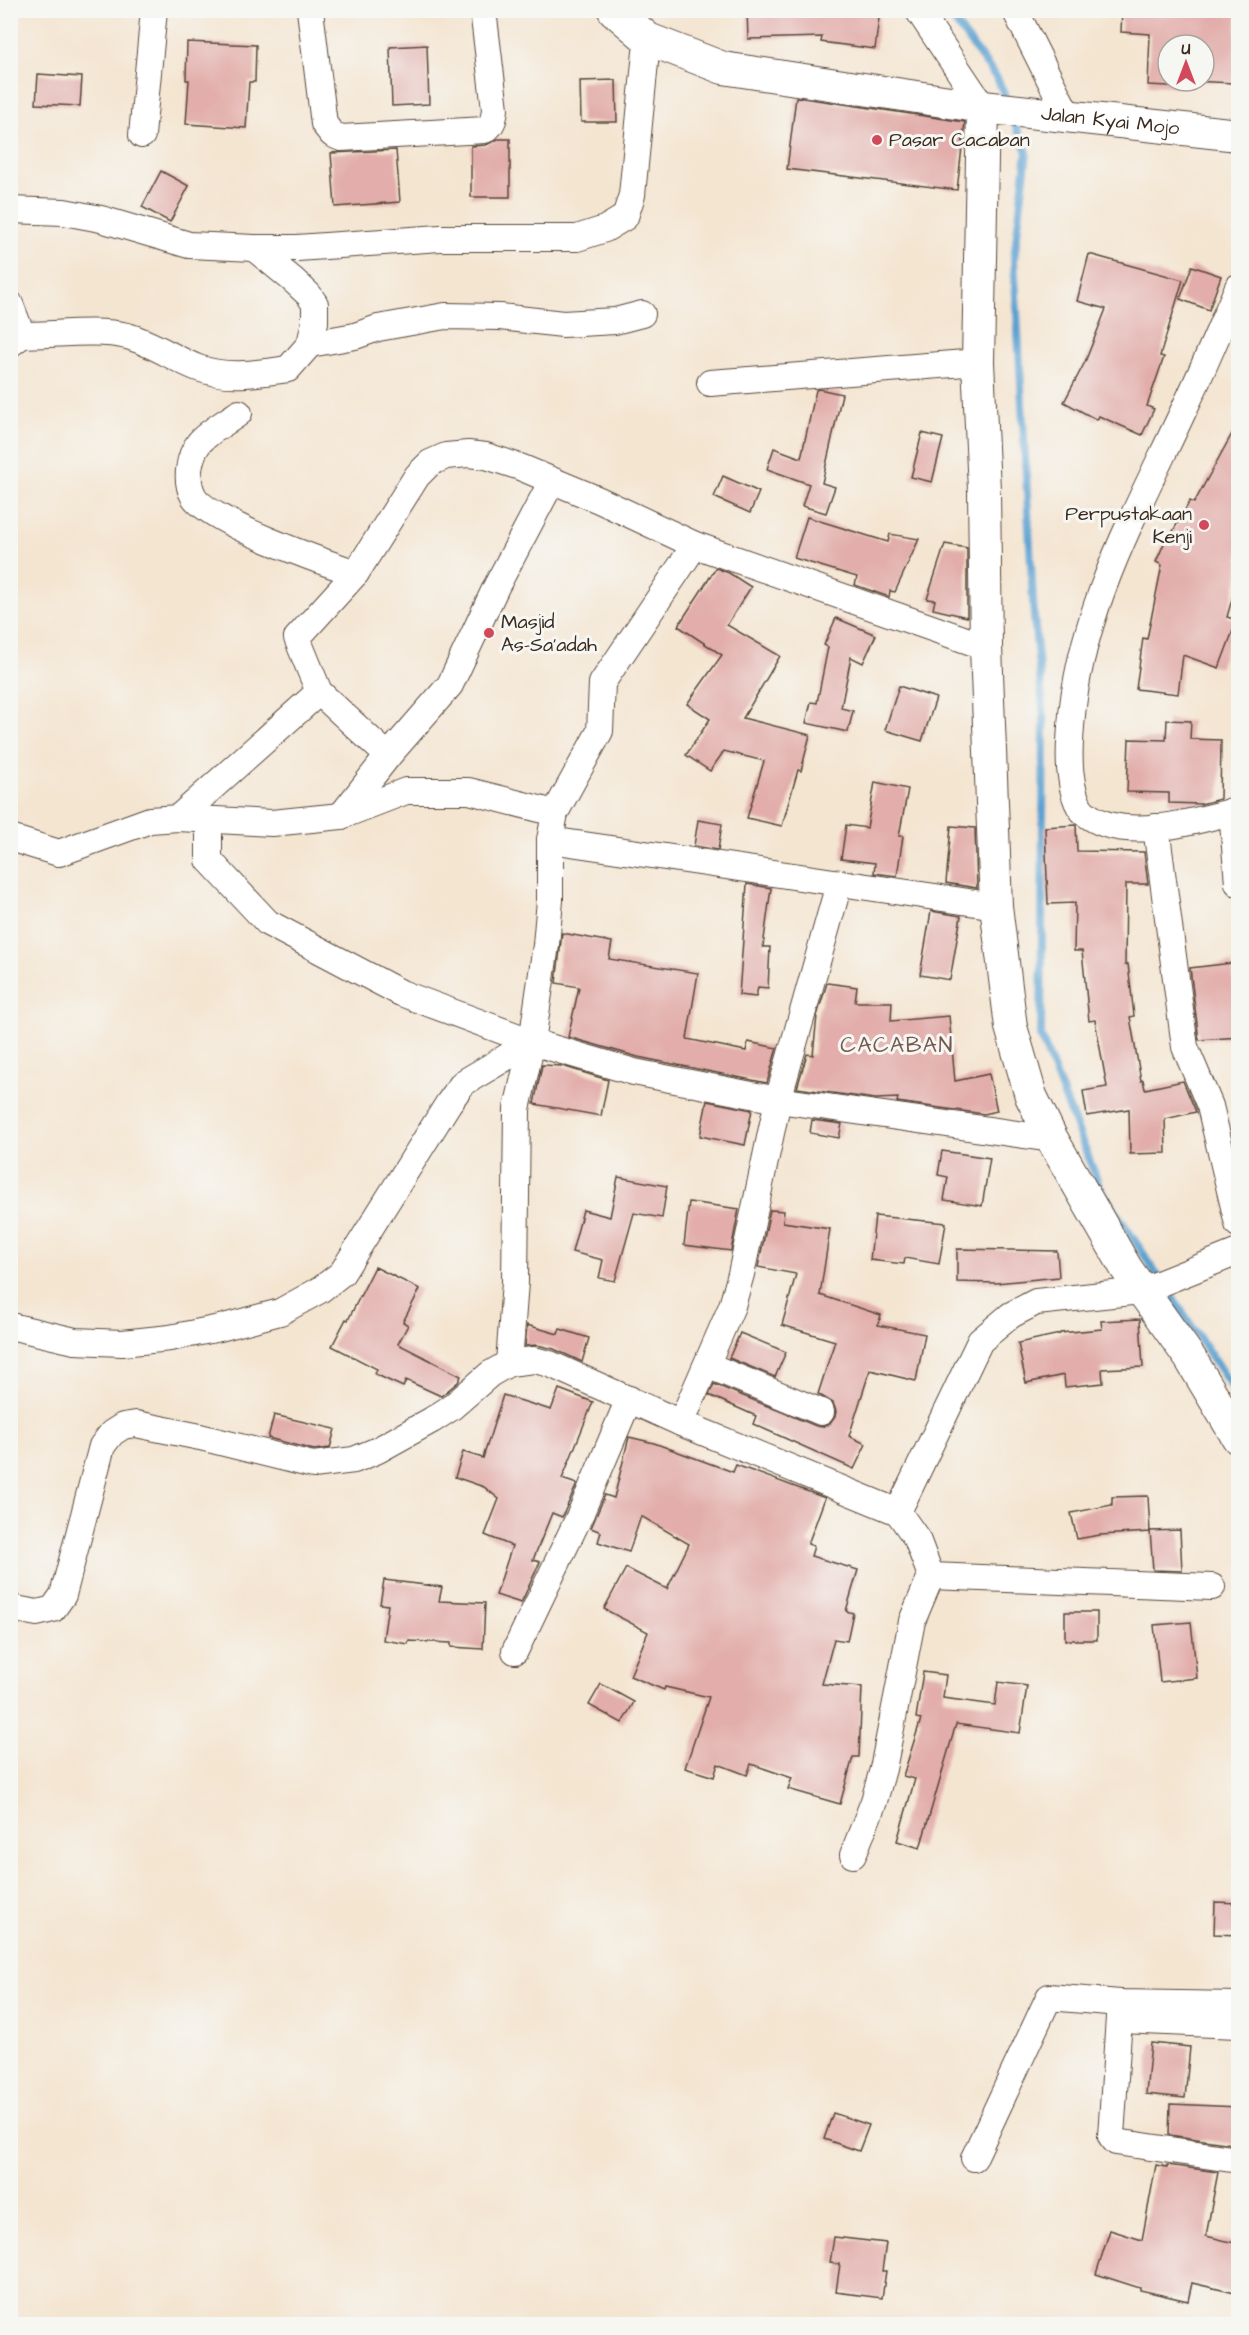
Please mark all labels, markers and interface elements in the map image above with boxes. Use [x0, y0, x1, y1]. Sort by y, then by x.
north arrow [1156, 33, 1216, 93]
text: U [1182, 38, 1191, 60]
street label: Jalan Kyai Mojo [1040, 99, 1181, 142]
place label: Pasar Cacaban [889, 126, 1030, 154]
marker: Pasar Cacaban [870, 133, 884, 147]
place label: Perpustakaan Kenji [1065, 500, 1192, 551]
marker: Perpustakaan Kenji [1197, 518, 1211, 532]
place label: Masjid As-Sa'adah [501, 608, 597, 659]
marker: Masjid As-Sa'adah [482, 626, 496, 640]
district label: CACABAN [840, 1030, 954, 1061]

